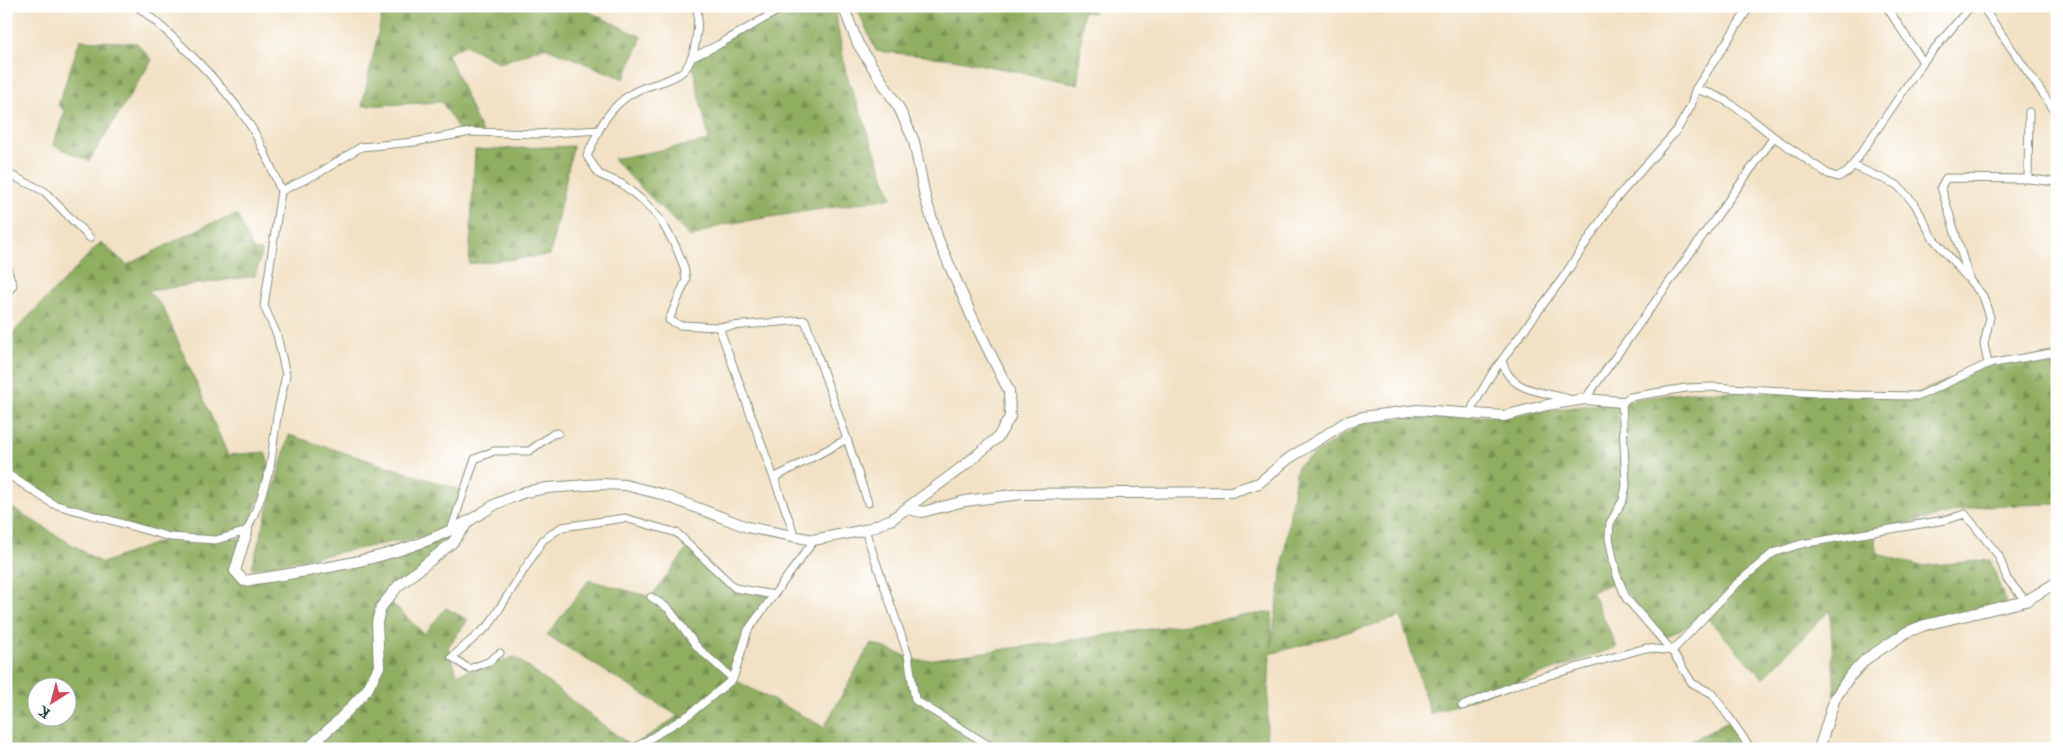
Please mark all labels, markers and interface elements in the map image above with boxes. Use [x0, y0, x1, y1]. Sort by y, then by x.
north arrow [28, 678, 78, 728]
text: K [35, 702, 54, 722]

